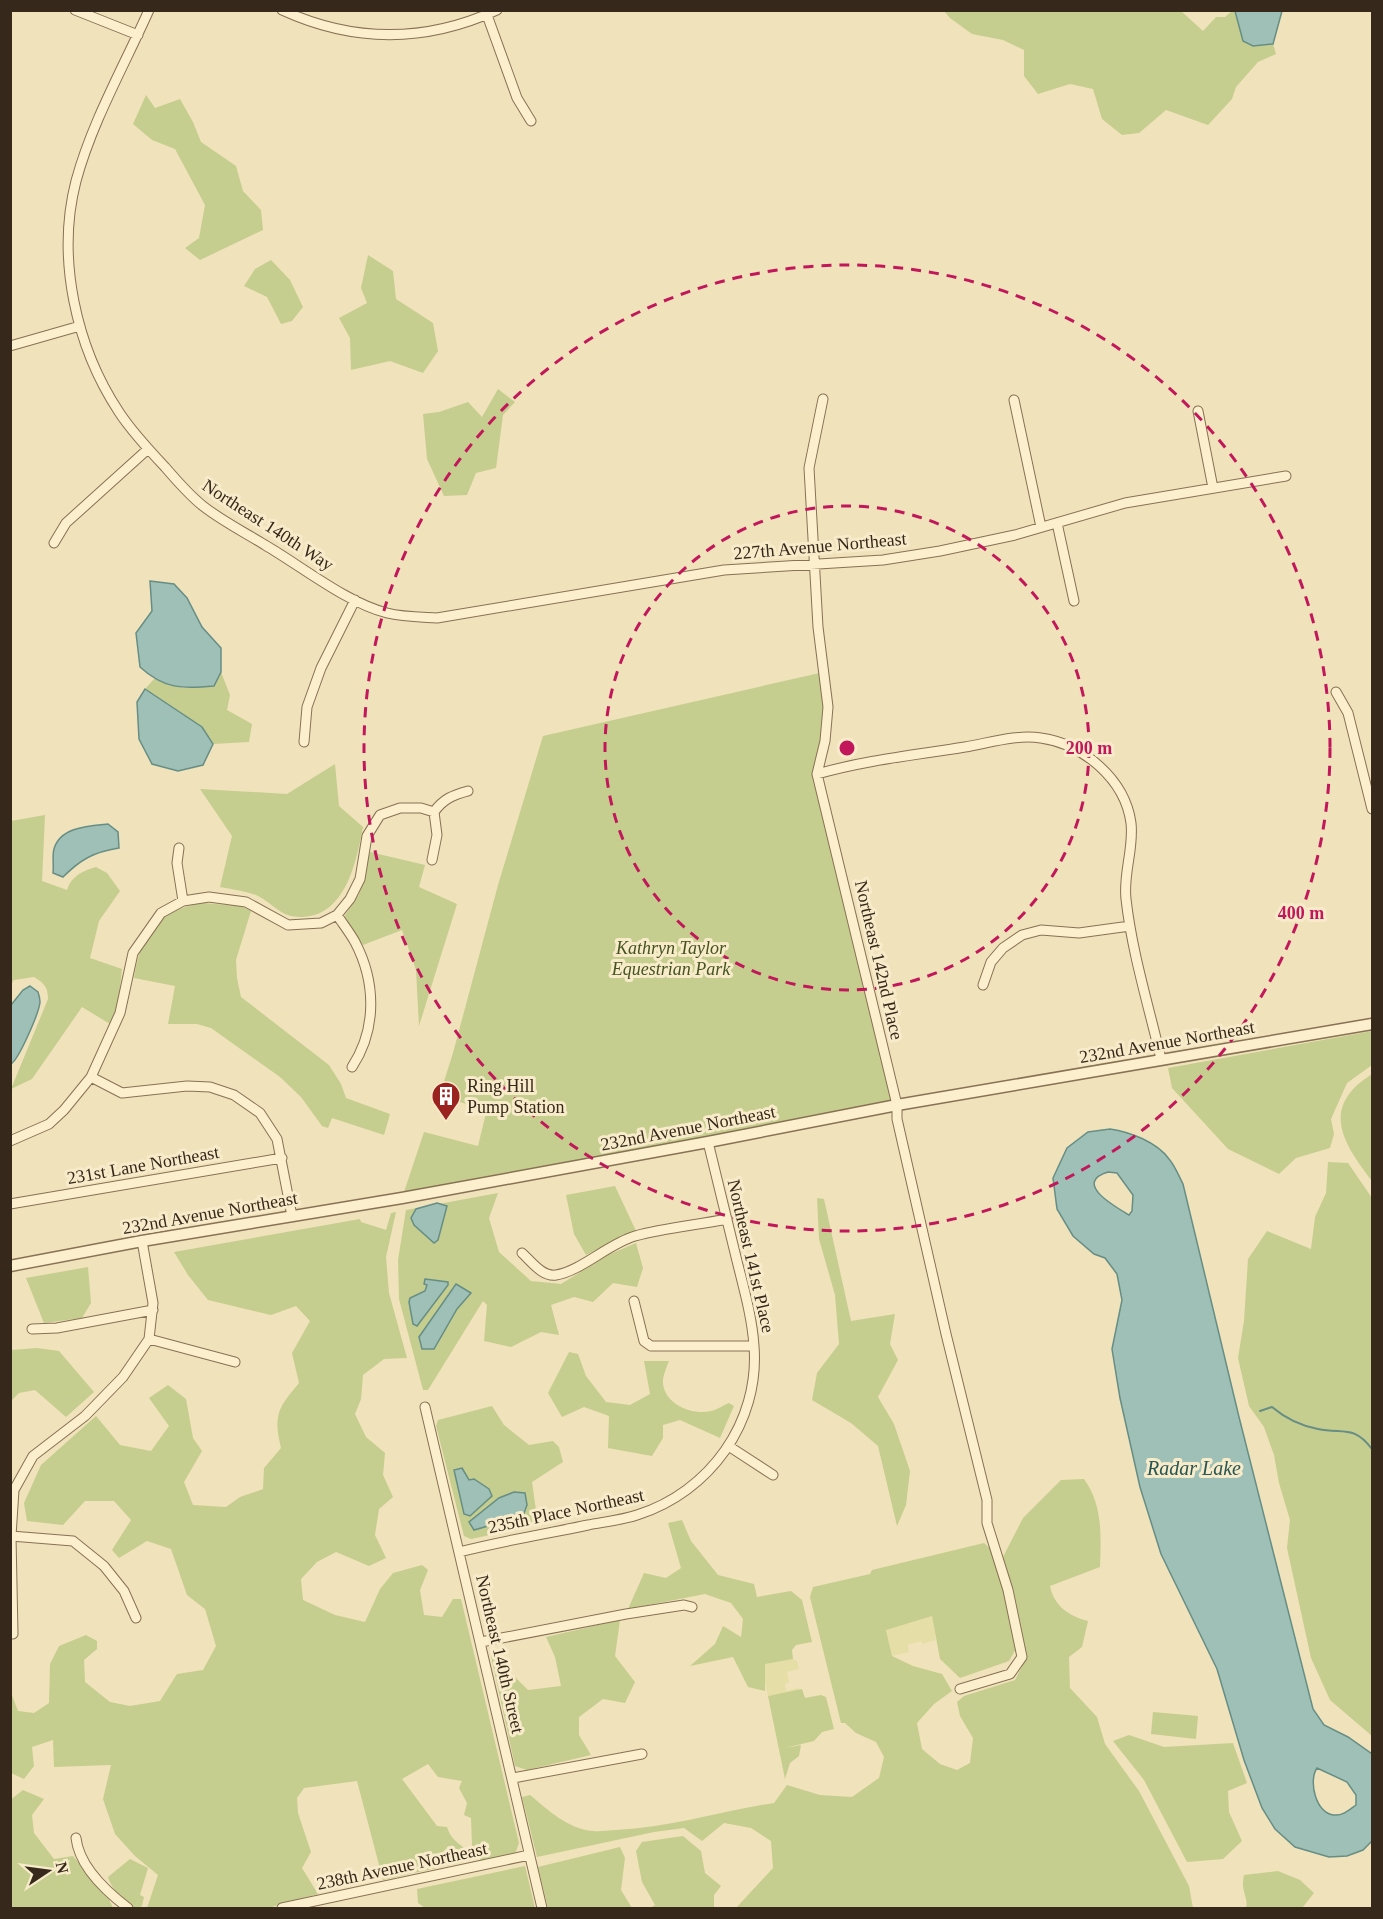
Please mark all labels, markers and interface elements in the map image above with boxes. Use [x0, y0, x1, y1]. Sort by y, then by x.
street label: Northeast 140th Way [199, 475, 337, 575]
street label: 227th Avenue Northeast [733, 528, 907, 564]
centre of rings [837, 738, 857, 758]
text: 200 m [1066, 738, 1112, 758]
street label: Northeast 142nd Place [851, 878, 907, 1042]
text: 400 m [1278, 903, 1324, 923]
park label: Kathryn Taylor Equestrian Park [611, 938, 731, 979]
street label: 232nd Avenue Northeast [1078, 1017, 1256, 1067]
place label: Ring Hill Pump Station [467, 1076, 565, 1117]
building icon: Ring Hill Pump Station [430, 1080, 462, 1122]
street label: 232nd Avenue Northeast [599, 1101, 777, 1155]
street label: 231st Lane Northeast [65, 1142, 221, 1188]
street label: Northeast 141st Place [724, 1177, 778, 1335]
street label: 232nd Avenue Northeast [121, 1188, 299, 1238]
water label: Radar Lake [1146, 1457, 1241, 1479]
street label: 235th Place Northeast [486, 1485, 646, 1537]
street label: Northeast 140th Street [472, 1573, 528, 1735]
street label: 238th Avenue Northeast [315, 1838, 489, 1894]
north arrow [18, 1841, 78, 1901]
text: N [53, 1860, 72, 1876]

